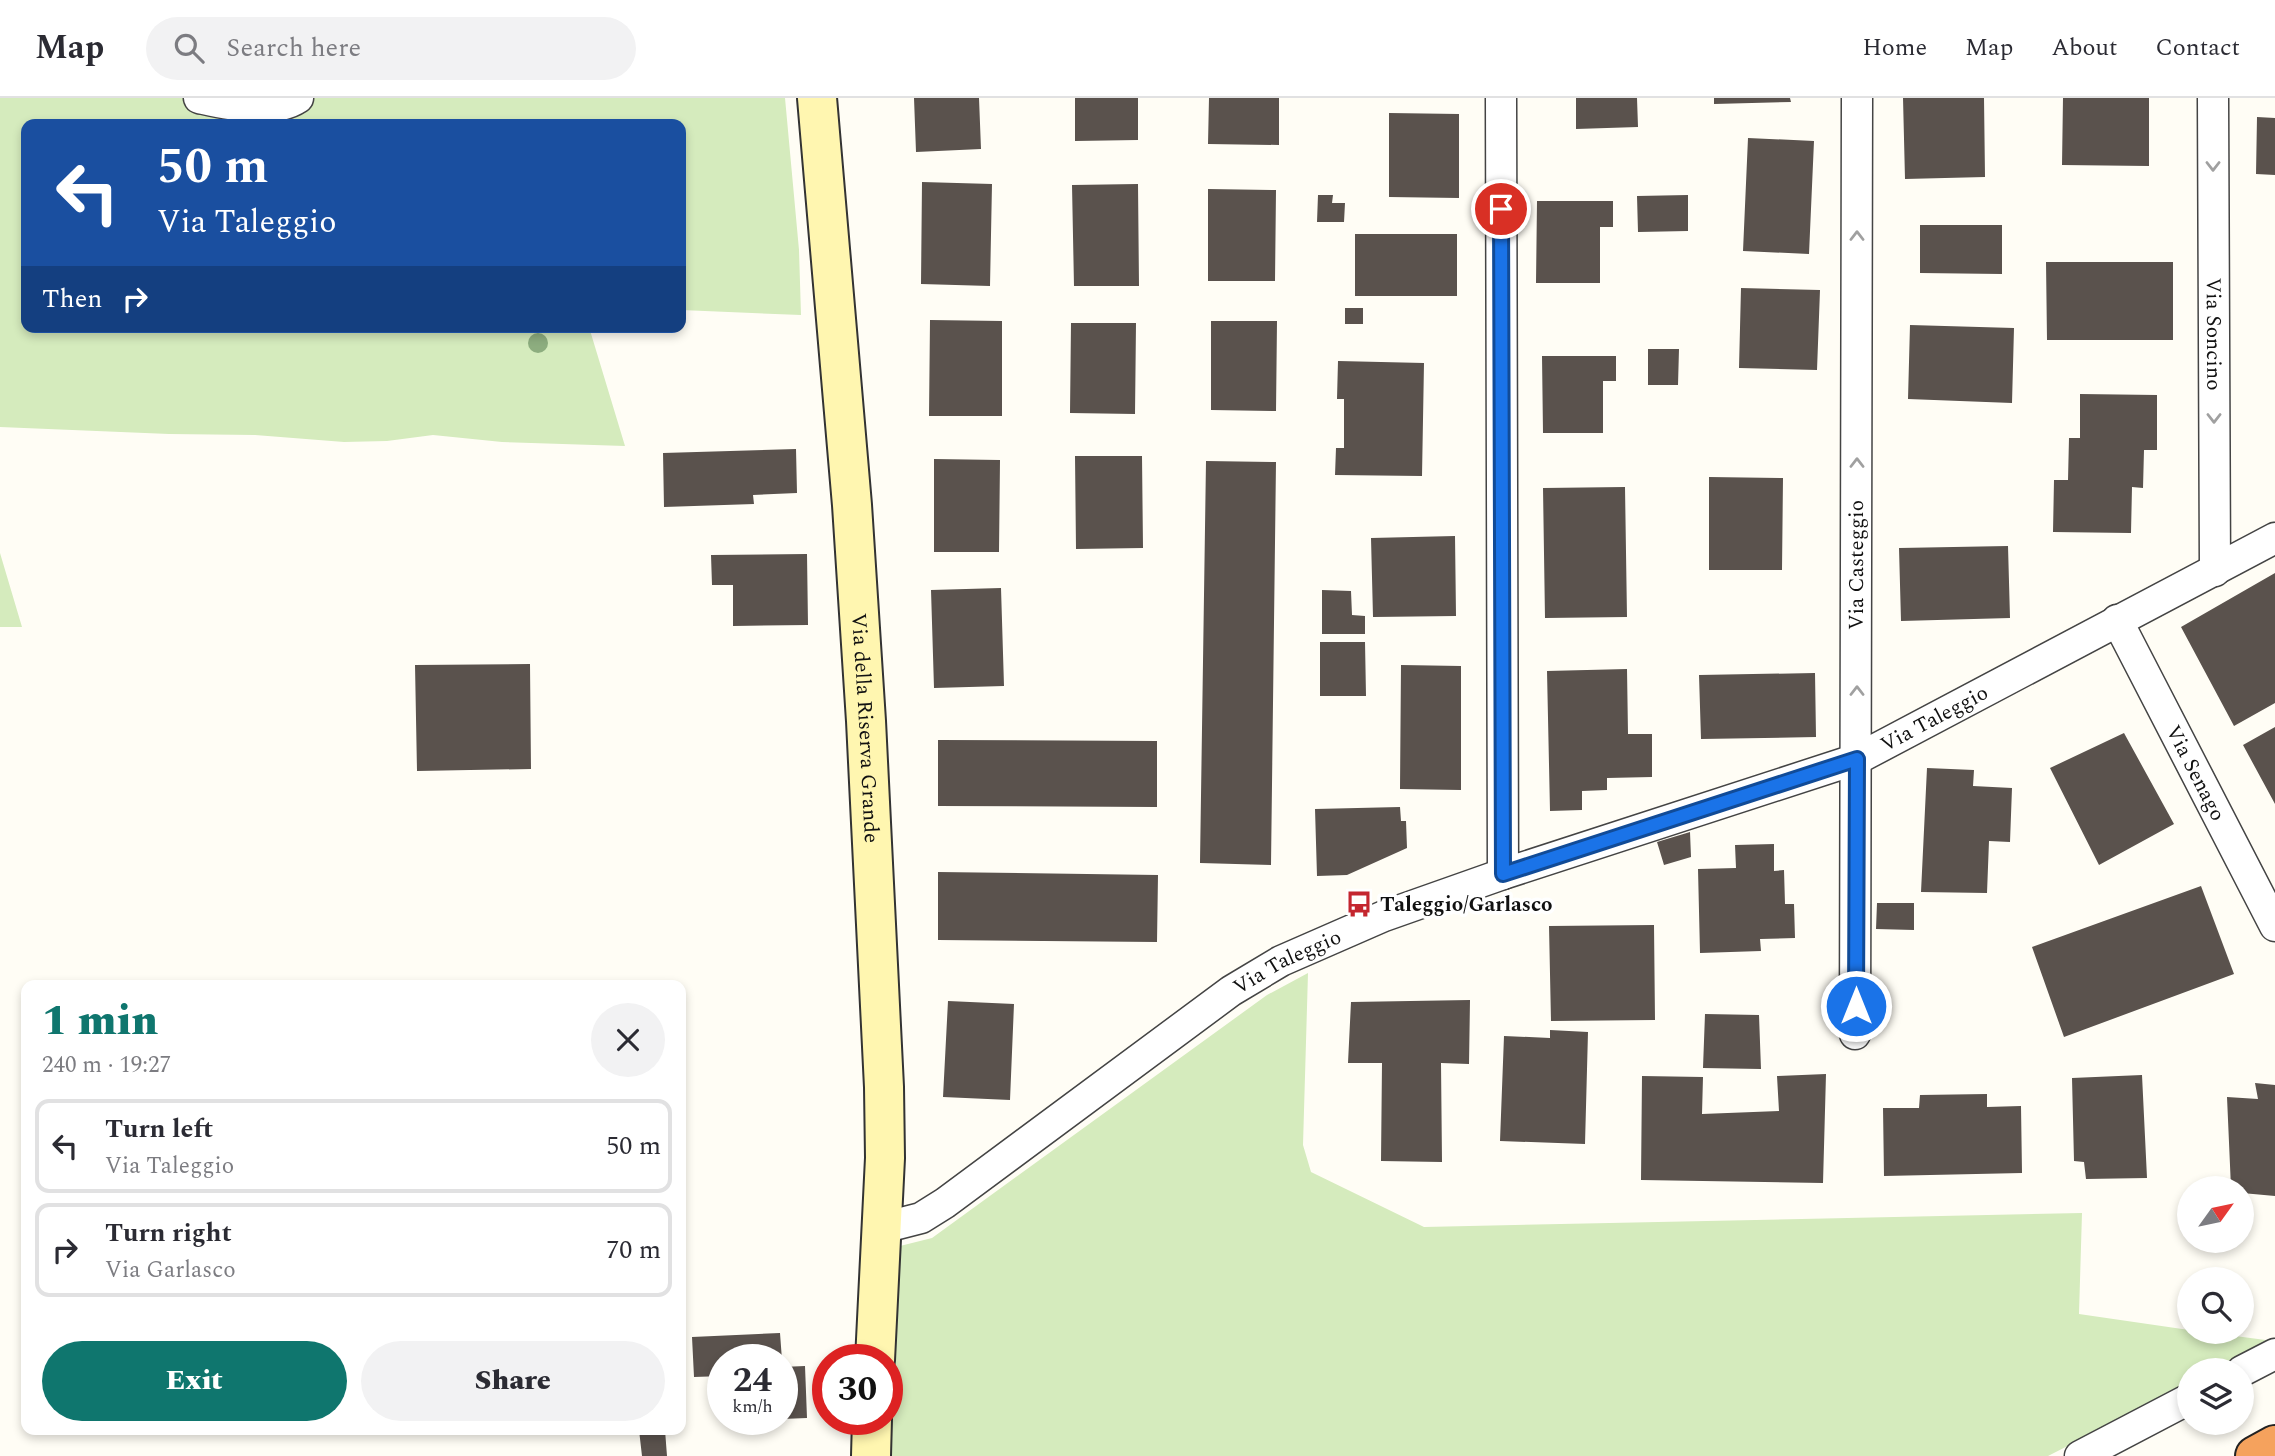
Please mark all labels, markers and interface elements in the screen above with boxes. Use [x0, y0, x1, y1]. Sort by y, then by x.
search box [146, 17, 636, 80]
text: Map [35, 23, 104, 73]
text: Search here [226, 28, 361, 68]
icon: search [170, 29, 208, 67]
text: Home [1862, 30, 1927, 66]
text: Map [1965, 30, 2013, 66]
text: About [2051, 30, 2117, 66]
text: Contact [2155, 30, 2240, 66]
text: 50 m [157, 130, 268, 205]
icon: left [42, 147, 133, 238]
one-way arrow [2205, 161, 2221, 172]
pin [1471, 179, 1531, 239]
icon: arrive [1482, 190, 1520, 228]
text: Via Taleggio [157, 198, 337, 247]
one-way arrow [1849, 230, 1865, 240]
street label: Via Soncino [2197, 277, 2229, 391]
text: Then [42, 279, 102, 319]
icon: right [116, 280, 154, 318]
one-way arrow [2206, 413, 2222, 424]
one-way arrow [1849, 457, 1865, 468]
street label: Via Casteggio [1841, 500, 1873, 630]
street label: Via della Riserva Grande [842, 612, 887, 844]
street label: Via Taleggio [1875, 677, 1994, 761]
one-way arrow [1849, 685, 1865, 695]
street label: Via Senago [2157, 720, 2233, 827]
bus stop icon: Taleggio/Garlasco [1344, 889, 1374, 919]
place label: Taleggio/Garlasco [1380, 889, 1553, 921]
street label: Via Taleggio [1227, 922, 1347, 1003]
position arrow [1819, 969, 1893, 1043]
text: 1 min [42, 990, 158, 1053]
button: close [591, 1003, 665, 1077]
text: 240 m · 19:27 [42, 1048, 171, 1083]
text: Turn left [105, 1109, 213, 1149]
text: 50 m [606, 1126, 661, 1166]
icon: left [46, 1127, 84, 1165]
text: Via Taleggio [105, 1149, 234, 1184]
north arrow [2177, 1176, 2254, 1253]
map controls [2177, 1176, 2254, 1435]
text: Turn right [105, 1213, 232, 1253]
text: 70 m [606, 1230, 661, 1270]
icon: right [46, 1231, 84, 1269]
text: Via Garlasco [105, 1253, 236, 1288]
button: search [2177, 1267, 2254, 1344]
button: Exit [42, 1341, 347, 1421]
button: Share [361, 1341, 665, 1421]
speed limit sign: 30 [812, 1344, 903, 1435]
text: 24 [733, 1354, 772, 1407]
button: layers [2177, 1358, 2254, 1435]
text: km/h [732, 1393, 773, 1420]

